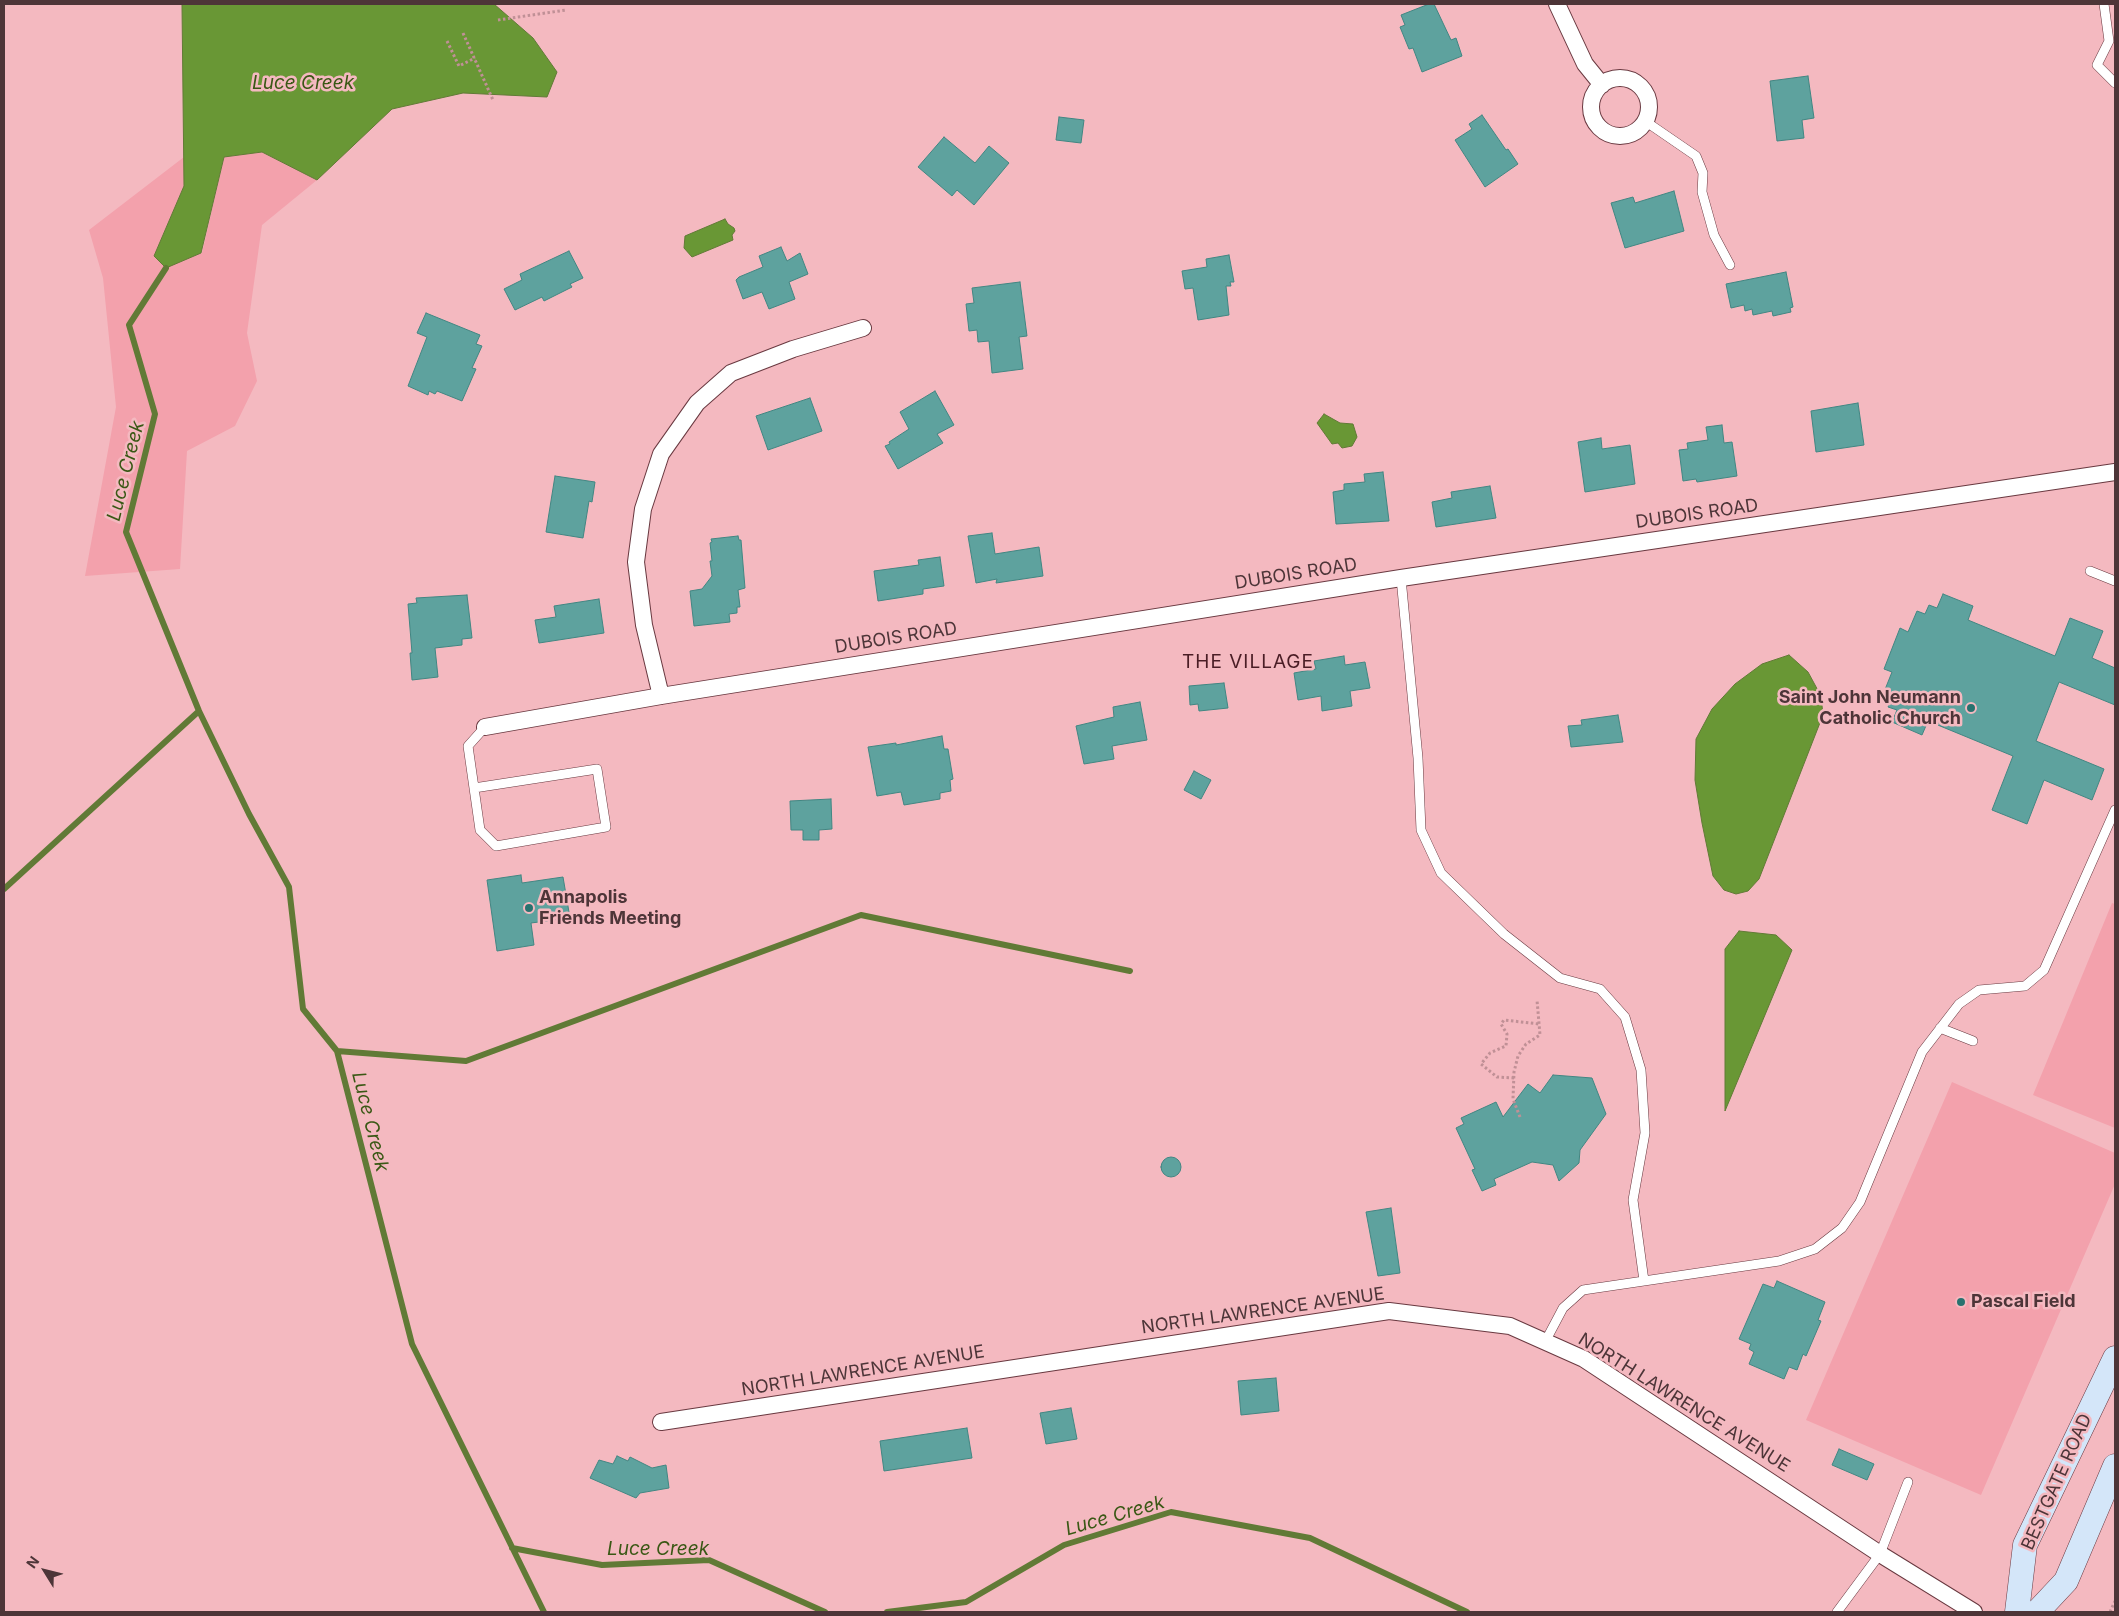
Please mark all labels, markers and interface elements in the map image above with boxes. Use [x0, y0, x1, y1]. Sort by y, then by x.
water label: Luce Creek [252, 72, 354, 94]
water label: Luce Creek [103, 419, 149, 523]
street label: DUBOIS ROAD [1634, 495, 1760, 533]
street label: DUBOIS ROAD [1233, 554, 1359, 594]
street label: DUBOIS ROAD [833, 618, 959, 658]
district label: THE VILLAGE [1181, 651, 1315, 673]
place label: Saint John Neumann Catholic Church [1779, 687, 1961, 730]
marker: Saint John Neumann Catholic Church [1965, 702, 1977, 714]
place label: Annapolis Friends Meeting [539, 887, 681, 930]
marker: Annapolis Friends Meeting [523, 902, 535, 914]
water label: Luce Creek [347, 1070, 393, 1174]
street label: NORTH LAWRENCE AVENUE [1140, 1283, 1386, 1339]
place label: Pascal Field [1971, 1291, 2076, 1313]
marker: Pascal Field [1955, 1296, 1967, 1308]
street label: NORTH LAWRENCE AVENUE [1574, 1329, 1794, 1477]
street label: NORTH LAWRENCE AVENUE [740, 1341, 986, 1401]
street label: BESTGATE ROAD [2017, 1411, 2097, 1553]
water label: Luce Creek [1063, 1491, 1167, 1541]
water label: Luce Creek [607, 1538, 709, 1560]
north arrow [20, 1546, 70, 1596]
text: N [22, 1553, 42, 1571]

